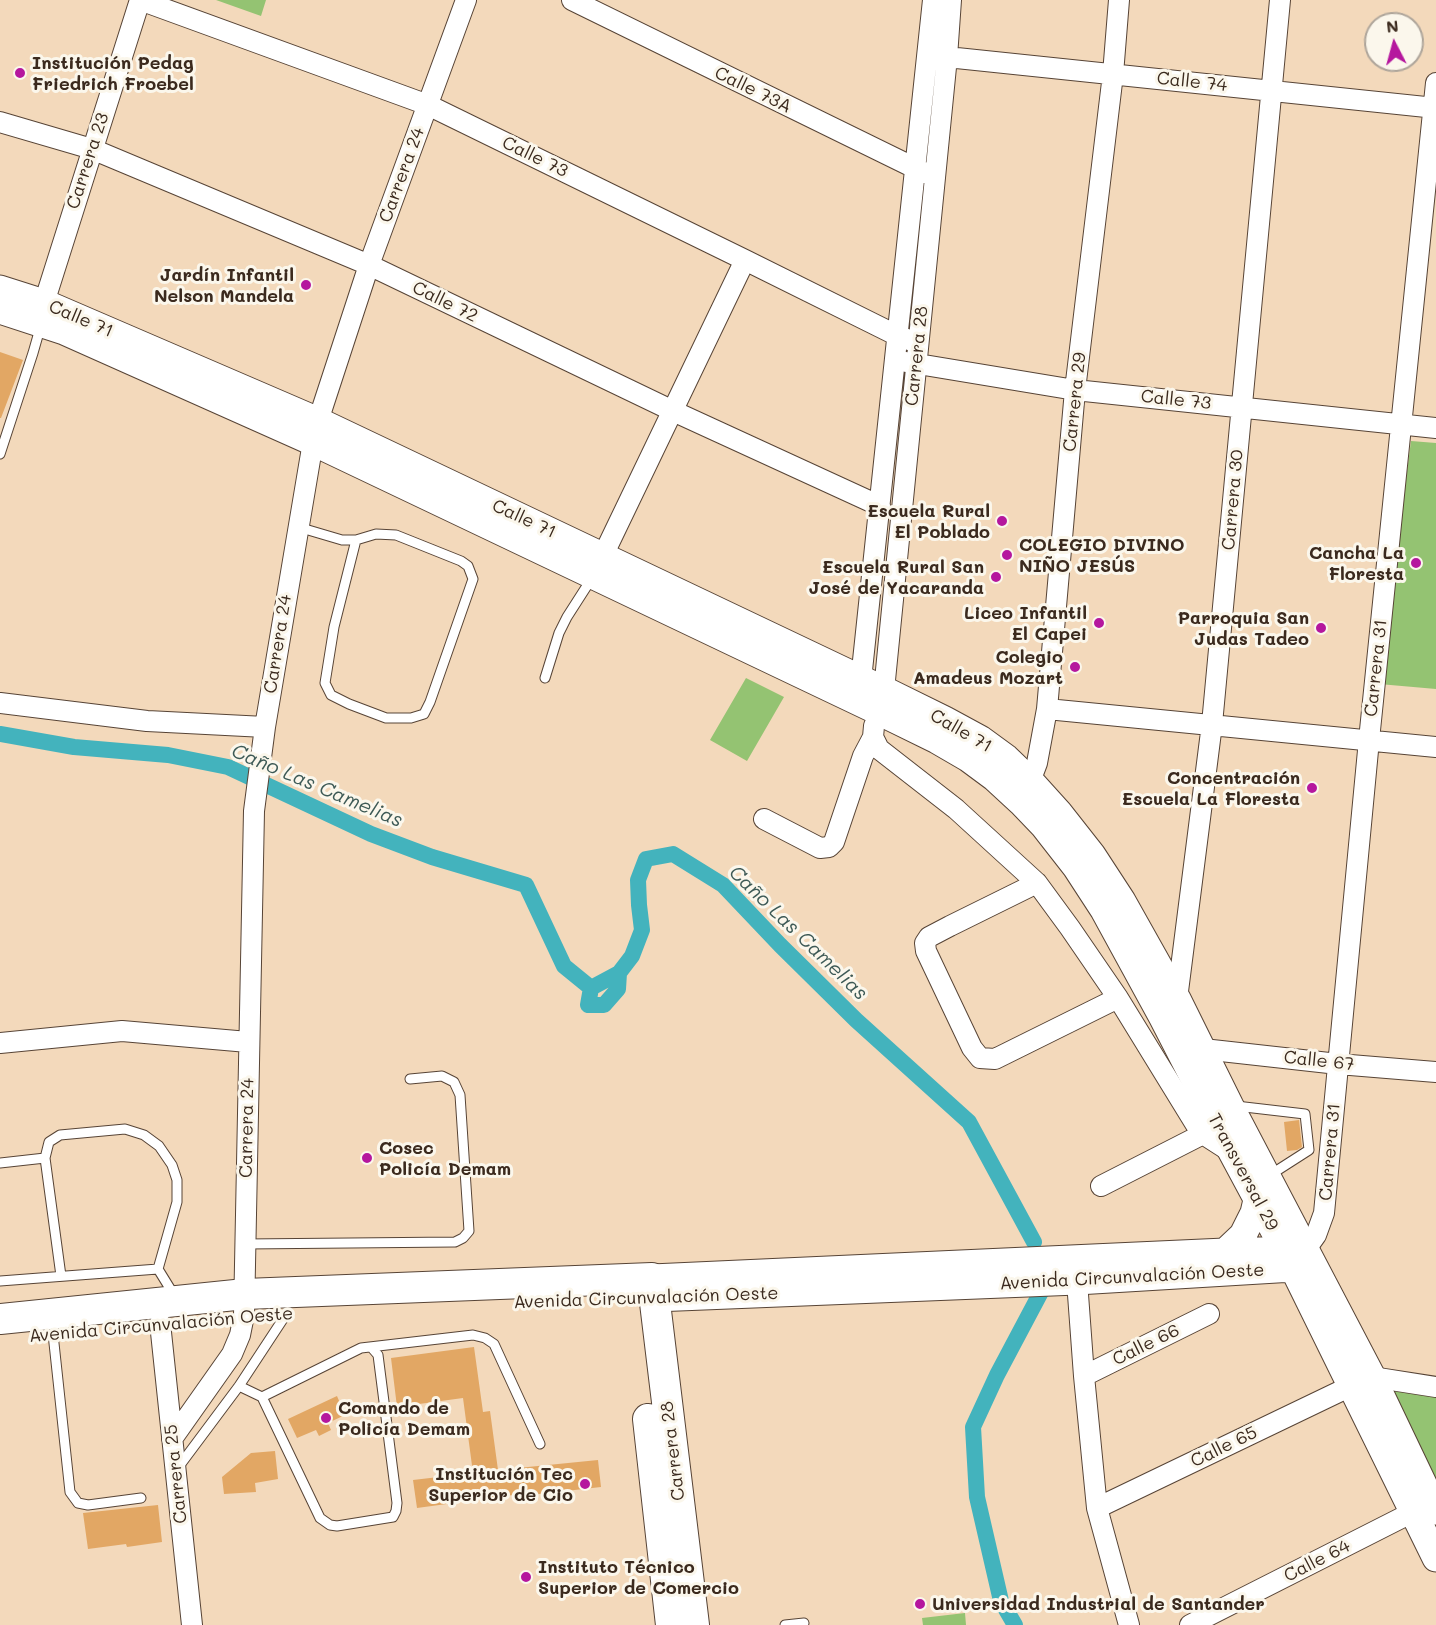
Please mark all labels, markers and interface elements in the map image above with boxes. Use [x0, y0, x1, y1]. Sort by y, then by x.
north arrow [1364, 12, 1424, 72]
text: N [1385, 15, 1399, 37]
place label: Institución Pedag Friedrich Froebel [32, 52, 194, 94]
street label: Calle 73A [711, 62, 795, 118]
marker: Institución Pedag Friedrich Froebel [13, 66, 27, 80]
street label: Calle 74 [1156, 68, 1228, 96]
street label: Carrera 23 [62, 110, 114, 212]
street label: Carrera 24 [375, 124, 429, 226]
street label: Calle 73 [499, 132, 571, 182]
place label: Jardín Infantil Nelson Mandela [154, 264, 294, 306]
street label: Calle 72 [409, 277, 481, 327]
marker: Jardín Infantil Nelson Mandela [299, 278, 313, 292]
street label: Calle 71 [45, 296, 117, 342]
street label: Carrera 28 [901, 305, 933, 407]
street label: Carrera 29 [1059, 351, 1091, 453]
street label: Calle 73 [1140, 386, 1212, 414]
street label: Carrera 30 [1218, 449, 1248, 551]
street label: Calle 71 [489, 495, 559, 543]
place label: Escuela Rural El Poblado [867, 500, 990, 542]
marker: Escuela Rural El Poblado [995, 514, 1009, 528]
place label: COLEGIO DIVINO NIÑO JESÚS [1019, 534, 1185, 576]
place label: Cancha La Floresta [1309, 542, 1404, 584]
marker: COLEGIO DIVINO NIÑO JESÚS [1000, 548, 1014, 562]
place label: Escuela Rural San José de Yacaranda [808, 556, 984, 598]
marker: Cancha La Floresta [1409, 556, 1423, 570]
marker: Escuela Rural San José de Yacaranda [989, 570, 1003, 584]
street label: Carrera 24 [260, 593, 296, 695]
place label: Liceo Infantil El Capei [964, 602, 1087, 644]
place label: Parroquia San Judas Tadeo [1178, 607, 1309, 650]
marker: Liceo Infantil El Capei [1092, 616, 1106, 630]
street label: Carrera 31 [1360, 618, 1392, 718]
marker: Parroquia San Judas Tadeo [1314, 621, 1328, 635]
place label: Colegio Amadeus Mozart [913, 646, 1063, 688]
marker: Colegio Amadeus Mozart [1068, 660, 1082, 674]
street label: Calle 71 [926, 705, 996, 757]
water label: Caño Las Camelias [228, 739, 406, 833]
place label: Concentración Escuela La Floresta [1122, 767, 1300, 810]
marker: Concentración Escuela La Floresta [1305, 781, 1319, 795]
water label: Caño Las Camelias [724, 861, 872, 1005]
street label: Calle 67 [1283, 1047, 1355, 1075]
street label: Carrera 24 [235, 1078, 259, 1178]
street label: Carrera 31 [1315, 1102, 1345, 1202]
street label: Transversal 29 [1203, 1110, 1283, 1234]
place label: Cosec Policía Demam [379, 1137, 511, 1180]
marker: Cosec Policía Demam [360, 1151, 374, 1165]
street label: Avenida Circunvalación Oeste [999, 1259, 1265, 1295]
street label: Avenida Circunvalación Oeste [513, 1283, 779, 1313]
street label: Avenida Circunvalación Oeste [28, 1303, 294, 1347]
street label: Calle 66 [1109, 1320, 1183, 1370]
place label: Comando de Policía Demam [338, 1397, 470, 1440]
street label: Carrera 28 [656, 1400, 690, 1502]
marker: Comando de Policía Demam [319, 1411, 333, 1425]
street label: Calle 65 [1187, 1422, 1261, 1472]
street label: Carrera 25 [160, 1423, 192, 1525]
place label: Institución Tec Superior de Cio [428, 1463, 573, 1506]
marker: Institución Tec Superior de Cio [578, 1477, 592, 1491]
street label: Calle 64 [1280, 1535, 1354, 1587]
place label: Instituto Técnico Superior de Comercio [538, 1556, 739, 1598]
marker: Instituto Técnico Superior de Comercio [519, 1570, 533, 1584]
place label: Universidad Industrial de Santander [932, 1593, 1265, 1615]
marker: Universidad Industrial de Santander [913, 1597, 927, 1611]

